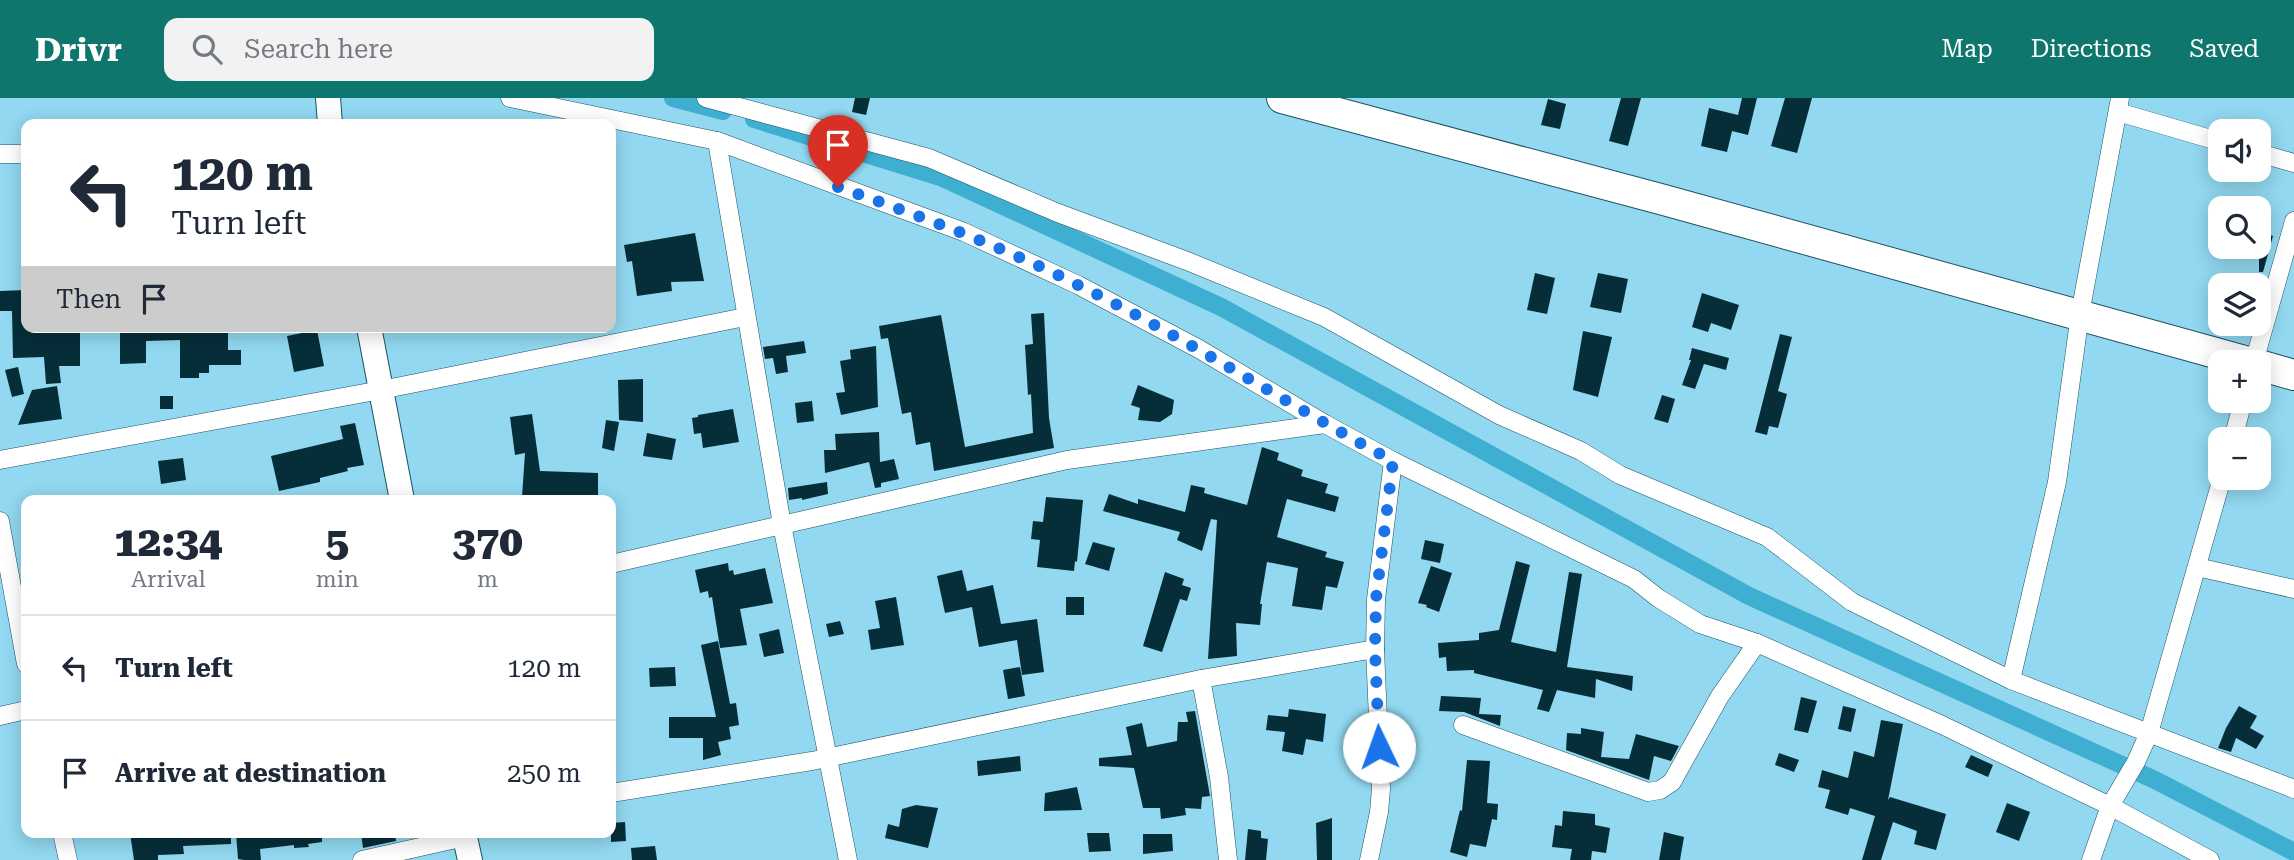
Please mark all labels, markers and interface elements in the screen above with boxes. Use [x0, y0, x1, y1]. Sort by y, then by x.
search box [164, 18, 654, 81]
text: Drivr [35, 30, 122, 69]
icon: search [188, 30, 226, 68]
text: Search here [244, 34, 393, 64]
text: Map [1941, 35, 1993, 63]
text: Directions [2031, 35, 2151, 63]
text: Saved [2189, 35, 2259, 63]
pin [808, 115, 868, 187]
map controls [2208, 119, 2271, 490]
button: sound [2208, 119, 2271, 182]
icon: arrive [819, 126, 857, 164]
text: 120 m [171, 145, 313, 202]
icon: left [56, 147, 147, 238]
button: search [2208, 196, 2271, 259]
text: Turn left [171, 204, 306, 242]
button: layers [2208, 273, 2271, 336]
icon: arrive [135, 280, 173, 318]
text: Then [56, 284, 121, 314]
button: + [2208, 350, 2271, 413]
button: − [2208, 427, 2271, 490]
text: 12:34 [114, 517, 222, 566]
text: 5 [325, 517, 349, 566]
text: 370 [452, 517, 523, 566]
text: Arrival [131, 566, 206, 593]
text: min [316, 566, 359, 593]
text: m [477, 566, 498, 593]
icon: left [56, 649, 94, 687]
text: Turn left [115, 653, 233, 683]
text: 120 m [507, 653, 581, 683]
position arrow [1342, 710, 1416, 784]
icon: arrive [56, 754, 94, 792]
text: Arrive at destination [115, 758, 386, 788]
text: 250 m [507, 758, 581, 788]

